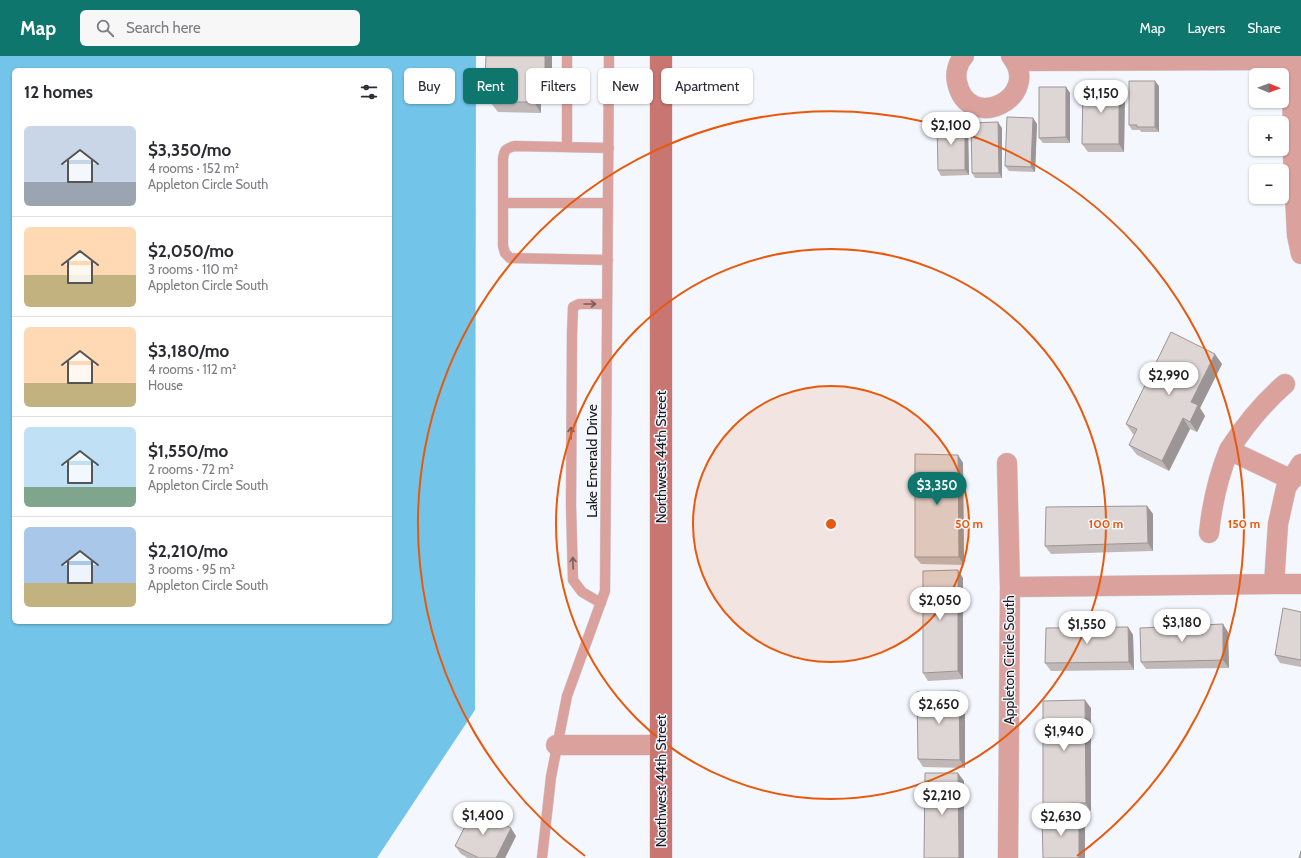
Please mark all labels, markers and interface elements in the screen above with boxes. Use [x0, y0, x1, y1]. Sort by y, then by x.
search box [80, 10, 360, 46]
text: Map [20, 17, 56, 40]
icon: search [94, 17, 116, 39]
text: Search here [126, 19, 201, 37]
text: Map [1140, 19, 1165, 37]
text: Layers [1187, 19, 1225, 37]
text: Share [1247, 19, 1281, 37]
chip: Buy [404, 68, 455, 104]
chip: Rent [463, 68, 518, 104]
chip: Filters [526, 68, 590, 104]
chip: New [598, 68, 653, 104]
chip: Apartment [661, 68, 753, 104]
north arrow [1249, 68, 1289, 108]
map controls [1249, 68, 1289, 204]
pin: $1,150 [1068, 80, 1134, 114]
icon: filters [358, 81, 380, 103]
text: 12 homes [24, 82, 93, 102]
text: $1,150 [1083, 85, 1119, 101]
pin: $2,100 [918, 112, 984, 146]
button: + [1249, 116, 1289, 156]
text: $2,100 [931, 117, 971, 133]
text: $3,350/mo [148, 140, 231, 160]
icon: home [56, 142, 104, 190]
text: 4 rooms · 152 m² [148, 160, 239, 176]
button: − [1249, 164, 1289, 204]
text: Appleton Circle South [148, 176, 268, 192]
text: $2,050/mo [148, 241, 234, 261]
icon: home [56, 243, 104, 291]
text: 3 rooms · 110 m² [148, 261, 238, 277]
text: Appleton Circle South [148, 277, 268, 293]
one-way arrow [583, 300, 596, 308]
text: $3,180/mo [148, 341, 229, 361]
icon: home [56, 343, 104, 391]
text: 4 rooms · 112 m² [148, 361, 236, 377]
pin: $2,990 [1136, 362, 1202, 396]
text: $2,990 [1148, 367, 1190, 383]
text: House [148, 377, 183, 393]
street label: Northwest 44th Street [652, 390, 670, 523]
street label: Lake Emerald Drive [583, 404, 601, 518]
one-way arrow [567, 427, 575, 440]
text: $1,550/mo [148, 441, 228, 461]
icon: home [56, 443, 104, 491]
text: 2 rooms · 72 m² [148, 461, 234, 477]
pin: $3,350 [904, 472, 970, 506]
text: Appleton Circle South [148, 477, 268, 493]
text: $3,350 [917, 477, 957, 493]
text: 50 m [955, 516, 983, 531]
text: 100 m [1089, 516, 1123, 531]
text: 150 m [1228, 516, 1260, 531]
centre of rings [824, 517, 838, 531]
text: $2,210/mo [148, 541, 228, 561]
icon: home [56, 543, 104, 591]
one-way arrow [569, 557, 576, 570]
text: 3 rooms · 95 m² [148, 561, 235, 577]
text: Appleton Circle South [148, 577, 268, 593]
pin: $2,050 [907, 587, 973, 621]
text: $2,050 [919, 592, 961, 608]
street label: Appleton Circle South [1000, 595, 1018, 725]
pin: $3,180 [1149, 609, 1215, 643]
pin: $1,550 [1054, 611, 1120, 645]
text: $3,180 [1162, 614, 1202, 630]
text: $1,550 [1068, 616, 1106, 632]
pin: $2,650 [906, 691, 972, 725]
text: $2,650 [919, 696, 959, 712]
street label: Northwest 44th Street [652, 714, 670, 847]
pin: $1,940 [1031, 718, 1097, 752]
text: $1,940 [1044, 723, 1084, 739]
pin: $2,210 [909, 782, 975, 816]
text: $2,210 [923, 787, 961, 803]
pin: $1,400 [450, 802, 516, 836]
pin: $2,630 [1028, 803, 1094, 837]
text: $1,400 [462, 807, 504, 823]
text: $2,630 [1041, 808, 1081, 824]

